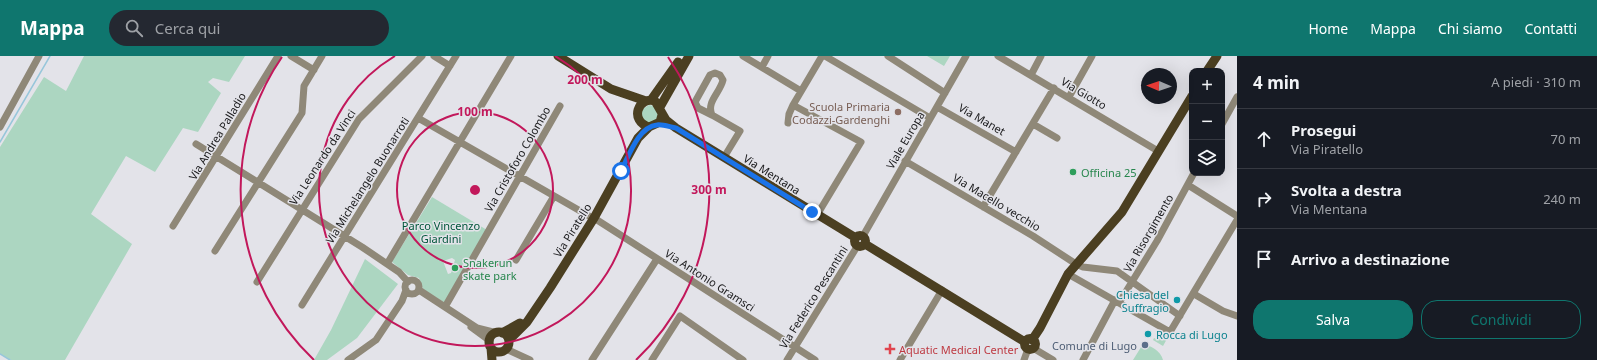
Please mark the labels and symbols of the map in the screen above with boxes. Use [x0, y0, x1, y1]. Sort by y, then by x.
north arrow [1141, 68, 1177, 104]
text: 200 m [567, 71, 603, 88]
street label: Via Giotto [1058, 74, 1110, 113]
street label: Via Andrea Palladio [185, 89, 249, 183]
place label: Scuola Primaria Codazzi-Gardenghi [792, 99, 890, 127]
street label: Via Manet [956, 100, 1008, 138]
text: 100 m [457, 103, 493, 120]
street label: Via Cristoforo Colombo [481, 103, 554, 215]
street label: Via Leonardo da Vinci [286, 106, 358, 208]
marker: Scuola Primaria Codazzi-Gardenghi [893, 107, 903, 117]
street label: Viale Europa [882, 108, 928, 172]
street label: Via Michelangelo Buonarroti [322, 114, 412, 246]
street label: Via Mentana [741, 151, 803, 197]
route start [612, 162, 630, 180]
place label: Officina 25 [1081, 165, 1137, 180]
marker: Officina 25 [1068, 167, 1078, 177]
street label: Via Macello vecchio [950, 170, 1044, 234]
text: 300 m [691, 181, 727, 198]
centre of rings [468, 183, 482, 197]
street label: Via Risorgimento [1119, 191, 1177, 275]
street label: Via Piratello [549, 200, 595, 260]
route end [803, 203, 821, 221]
park label: Parco Vincenzo Giardini [402, 218, 480, 246]
street label: Via Federico Pescantini [775, 243, 851, 351]
street label: Via Antonio Gramsci [662, 245, 758, 315]
place label: Snakerun skate park [463, 255, 517, 283]
marker: Snakerun skate park [450, 263, 460, 273]
place label: Chiesa del Suffragio [1116, 287, 1169, 315]
marker: Chiesa del Suffragio [1172, 295, 1182, 305]
place label: Rocca di Lugo [1156, 327, 1228, 342]
marker: Rocca di Lugo [1143, 329, 1153, 339]
place label: Comune di Lugo [1052, 338, 1137, 353]
marker: Comune di Lugo [1140, 340, 1150, 350]
place label: Aquatic Medical Center [899, 342, 1019, 357]
marker: Aquatic Medical Center [884, 343, 896, 355]

